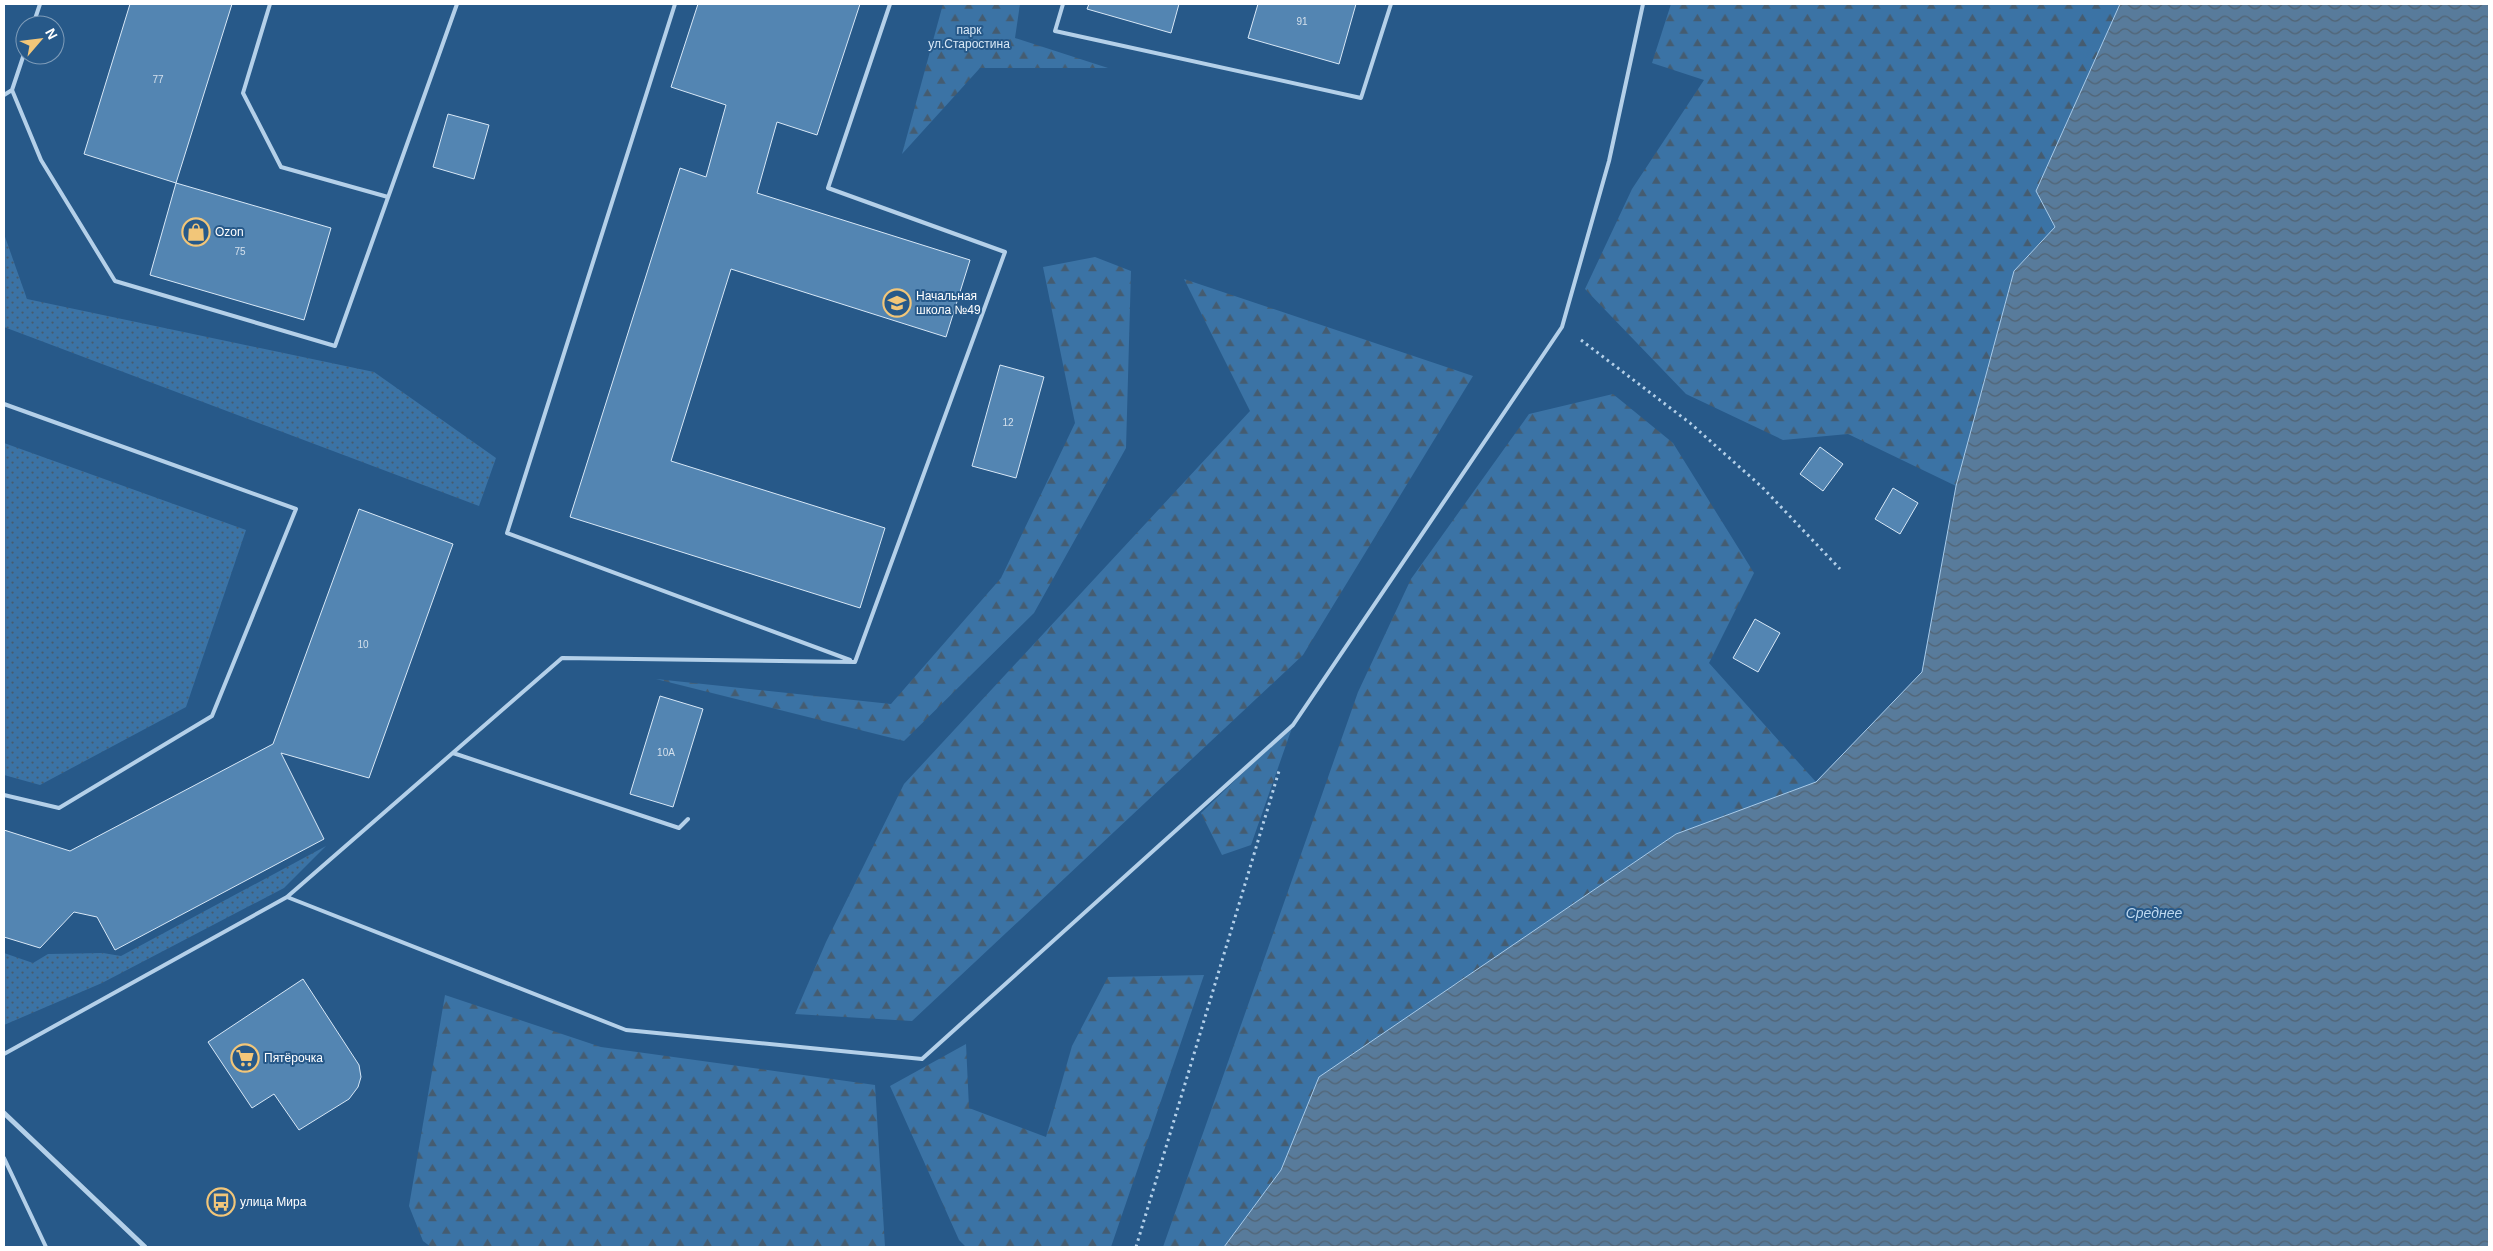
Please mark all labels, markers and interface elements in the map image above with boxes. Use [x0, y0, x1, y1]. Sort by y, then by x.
north arrow [15, 15, 65, 65]
house number: 91 [1296, 16, 1308, 27]
park label: парк ул.Старостина [928, 23, 1010, 51]
text: N [42, 26, 61, 42]
house number: 77 [152, 74, 164, 85]
shop icon: Ozon [181, 217, 211, 247]
place label: Ozon [215, 225, 244, 239]
house number: 75 [234, 246, 246, 257]
school or university icon: Начальная школа №49 [882, 288, 912, 318]
place label: Начальная школа №49 [916, 289, 981, 317]
house number: 12 [1002, 417, 1014, 428]
house number: 10 [357, 639, 369, 650]
house number: 10А [657, 747, 675, 758]
water label: Среднее [2126, 905, 2182, 921]
supermarket icon: Пятёрочка [230, 1043, 260, 1073]
place label: Пятёрочка [264, 1051, 323, 1065]
bus stop icon: улица Мира [206, 1187, 236, 1217]
place label: улица Мира [240, 1195, 307, 1209]

